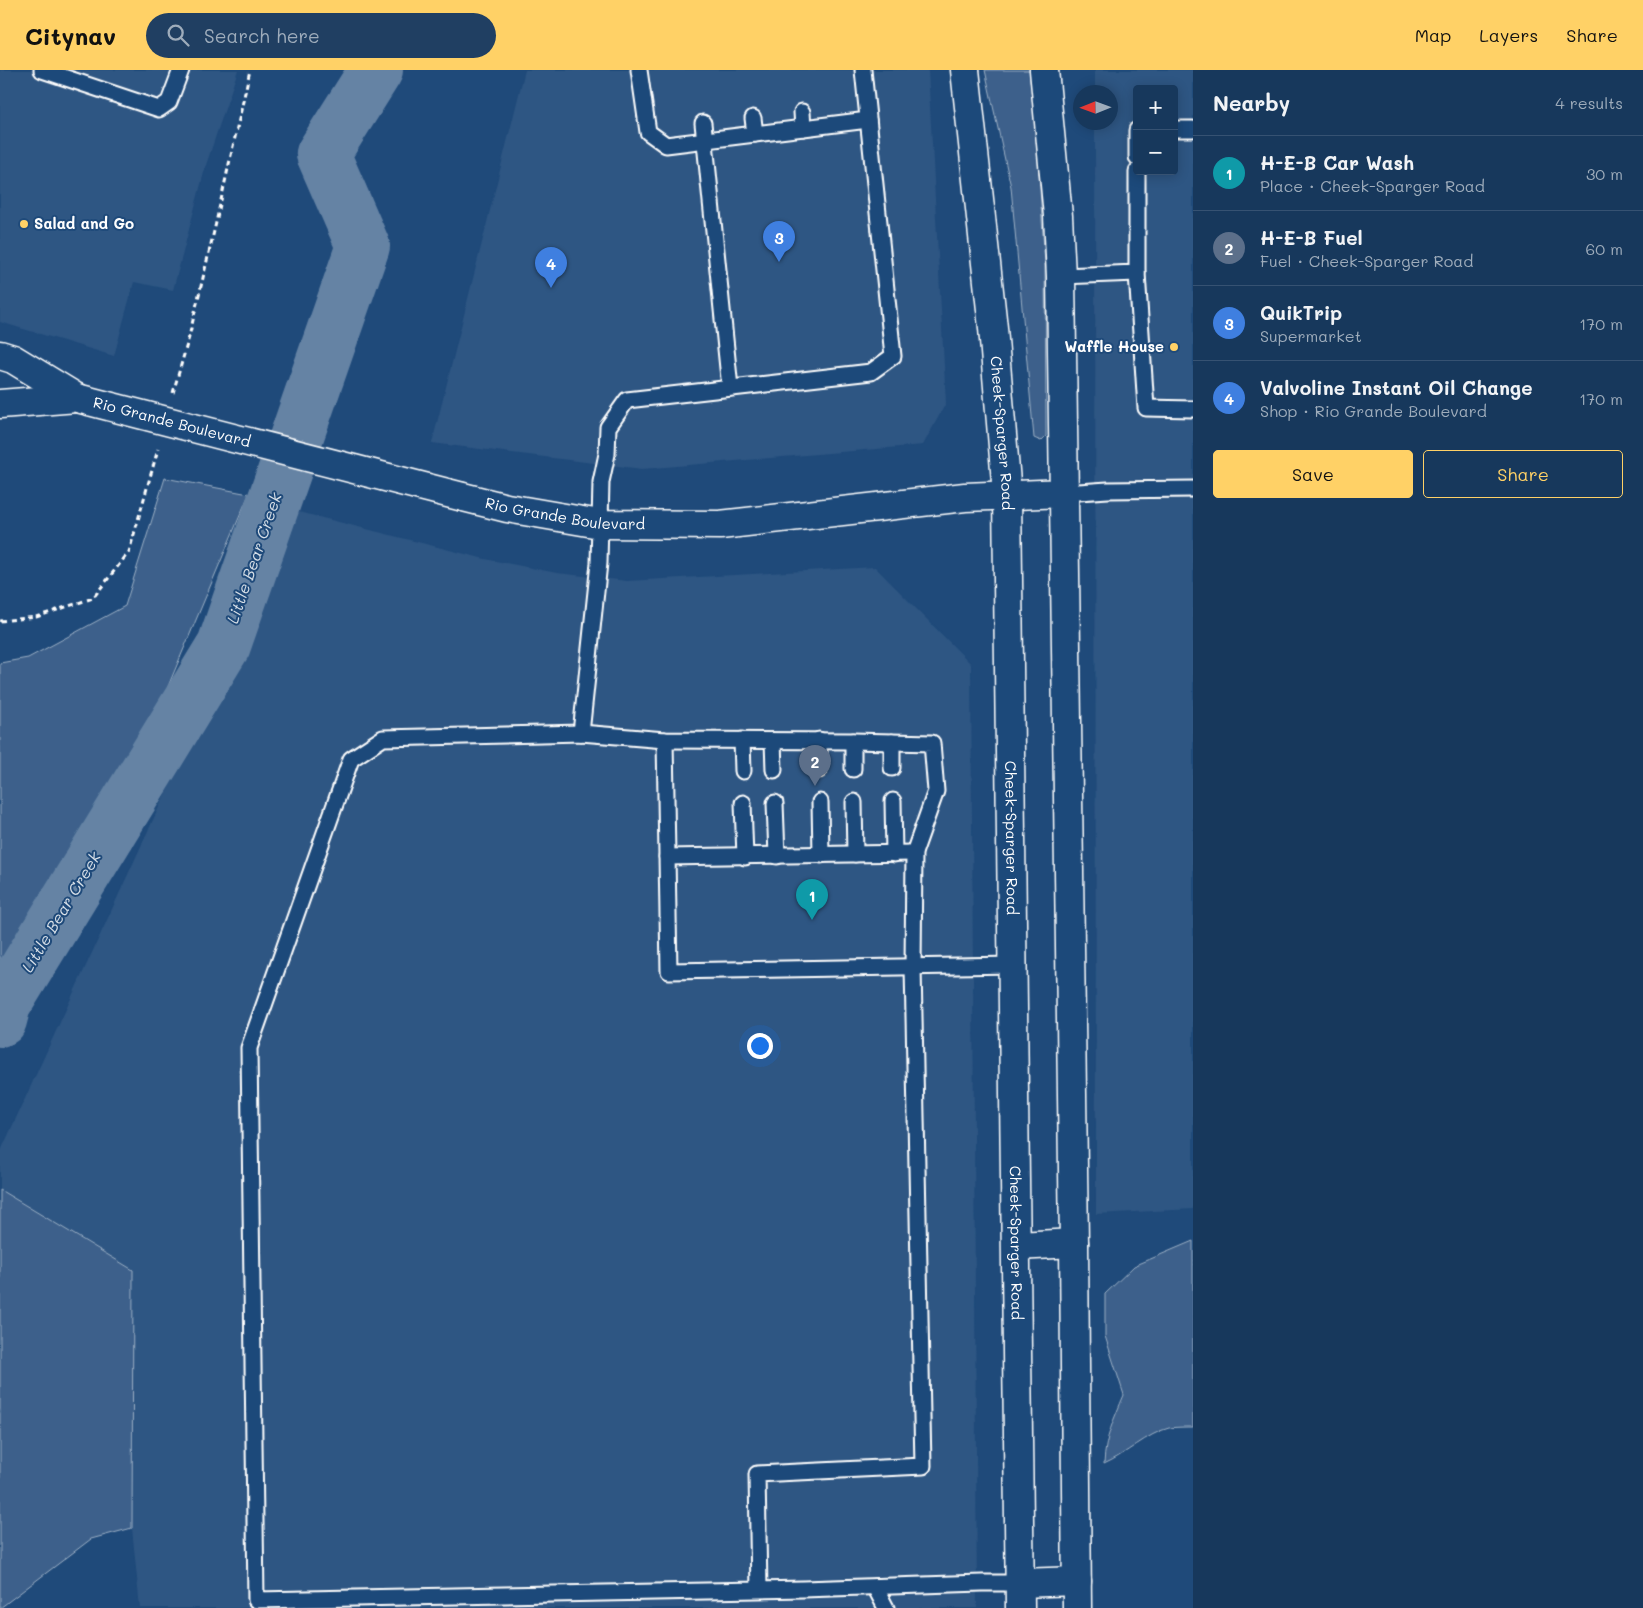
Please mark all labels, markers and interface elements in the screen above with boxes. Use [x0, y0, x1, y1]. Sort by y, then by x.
search box [146, 13, 496, 58]
text: Citynav [25, 20, 116, 51]
icon: search [164, 21, 192, 49]
text: Search here [204, 23, 320, 48]
text: Map [1415, 23, 1451, 47]
text: Layers [1479, 23, 1538, 47]
text: Share [1566, 23, 1618, 47]
north arrow [1073, 85, 1118, 130]
map controls [1133, 85, 1178, 175]
button: + [1133, 85, 1178, 130]
text: Nearby [1213, 89, 1290, 116]
text: 4 results [1555, 92, 1623, 113]
button: − [1133, 130, 1178, 175]
text: H-E-B Car Wash [1260, 150, 1414, 175]
text: 1 [1225, 163, 1233, 184]
text: 30 m [1586, 163, 1623, 184]
text: Place · Cheek-Sparger Road [1260, 175, 1485, 196]
place label: Salad and Go [34, 213, 134, 233]
marker: Salad and Go [18, 218, 30, 230]
pin: 3 [763, 221, 795, 262]
text: H-E-B Fuel [1260, 225, 1363, 250]
text: 2 [1225, 238, 1233, 259]
text: 60 m [1586, 238, 1623, 259]
pin: 4 [535, 247, 567, 288]
text: Fuel · Cheek-Sparger Road [1260, 250, 1473, 271]
text: QuikTrip [1260, 300, 1342, 325]
text: 3 [1224, 313, 1234, 334]
text: 170 m [1579, 313, 1623, 334]
text: Supermarket [1260, 325, 1362, 346]
place label: Waffle House [1065, 336, 1164, 356]
marker: Waffle House [1168, 341, 1180, 353]
street label: Cheek-Sparger Road [986, 355, 1018, 510]
text: Valvoline Instant Oil Change [1260, 375, 1532, 400]
text: 4 [1224, 388, 1234, 409]
text: 170 m [1579, 388, 1623, 409]
street label: Rio Grande Boulevard [91, 392, 253, 451]
text: Shop · Rio Grande Boulevard [1260, 400, 1487, 421]
button: Save [1213, 450, 1413, 498]
button: Share [1423, 450, 1623, 498]
water label: Little Bear Creek [221, 489, 286, 626]
street label: Rio Grande Boulevard [483, 492, 645, 533]
pin: 2 [799, 745, 831, 786]
street label: Cheek-Sparger Road [1001, 761, 1023, 915]
water label: Little Bear Creek [16, 847, 105, 976]
pin: 1 [796, 879, 828, 920]
your location [747, 1033, 773, 1059]
street label: Cheek-Sparger Road [1006, 1165, 1028, 1320]

